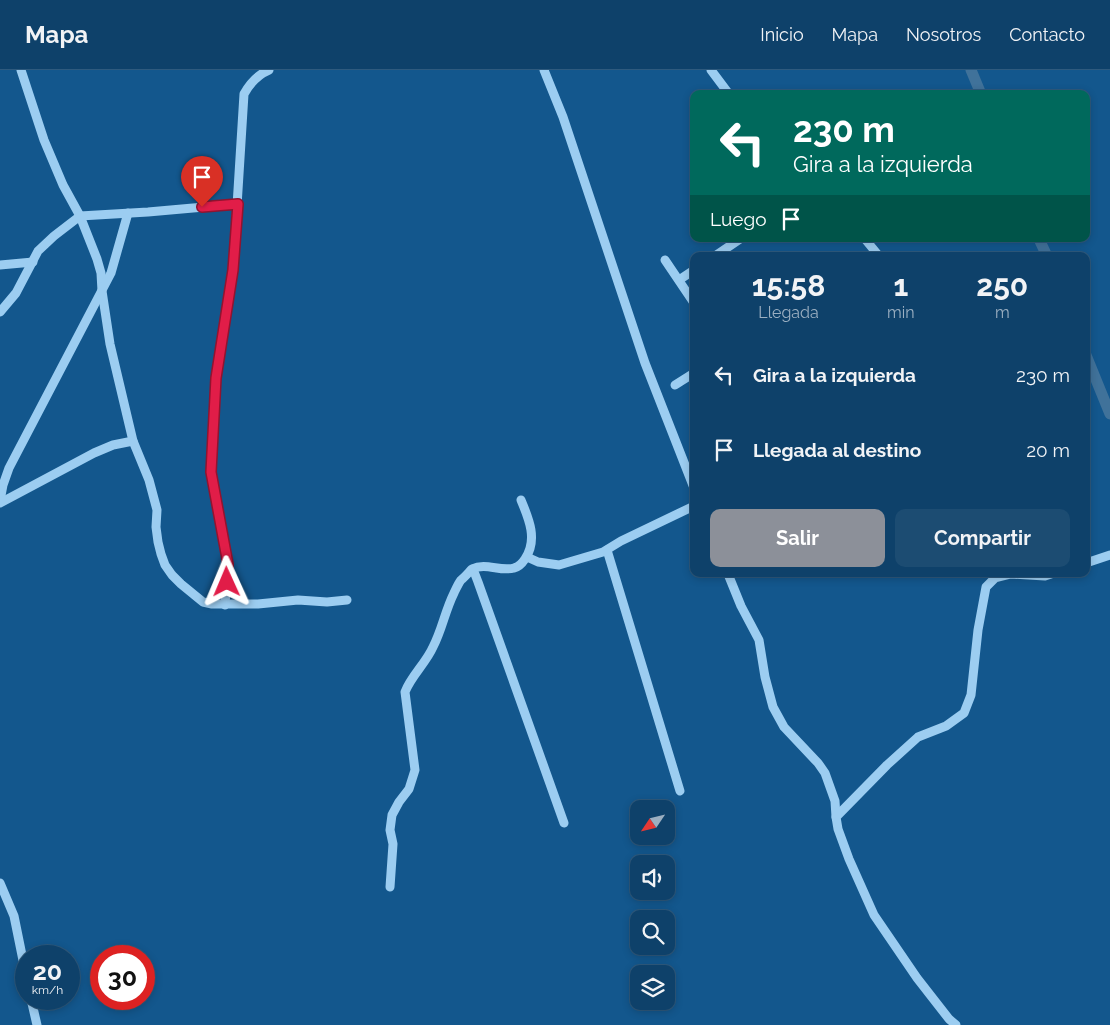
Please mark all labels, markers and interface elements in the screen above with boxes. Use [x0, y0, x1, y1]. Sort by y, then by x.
text: Mapa [25, 20, 88, 49]
text: Inicio [760, 24, 804, 45]
text: Mapa [832, 24, 878, 45]
text: Nosotros [906, 24, 981, 45]
text: Contacto [1009, 24, 1085, 45]
text: 230 m [793, 109, 895, 150]
icon: left [710, 110, 775, 175]
text: Gira a la izquierda [793, 151, 973, 177]
pin [181, 156, 223, 207]
icon: arrive [188, 163, 216, 191]
icon: arrive [777, 205, 805, 233]
text: Luego [710, 208, 767, 230]
text: 15:58 [752, 268, 825, 303]
text: 1 [893, 268, 908, 303]
text: 250 [976, 268, 1028, 303]
text: Llegada [758, 303, 819, 322]
text: min [887, 303, 915, 322]
text: m [995, 303, 1010, 322]
icon: left [710, 361, 738, 389]
text: Gira a la izquierda [753, 364, 916, 386]
text: 230 m [1016, 364, 1070, 386]
icon: arrive [710, 436, 738, 464]
text: Llegada al destino [753, 439, 921, 461]
text: 20 m [1026, 439, 1070, 461]
button: Salir [710, 509, 885, 567]
button: Compartir [895, 509, 1070, 567]
position arrow [200, 555, 252, 607]
north arrow [630, 800, 675, 845]
map controls [630, 800, 675, 1010]
button: sound [630, 855, 675, 900]
button: search [630, 910, 675, 955]
speed limit sign: 30 [90, 945, 155, 1010]
text: 20 [33, 956, 62, 986]
button: layers [630, 965, 675, 1010]
text: km/h [32, 983, 63, 997]

